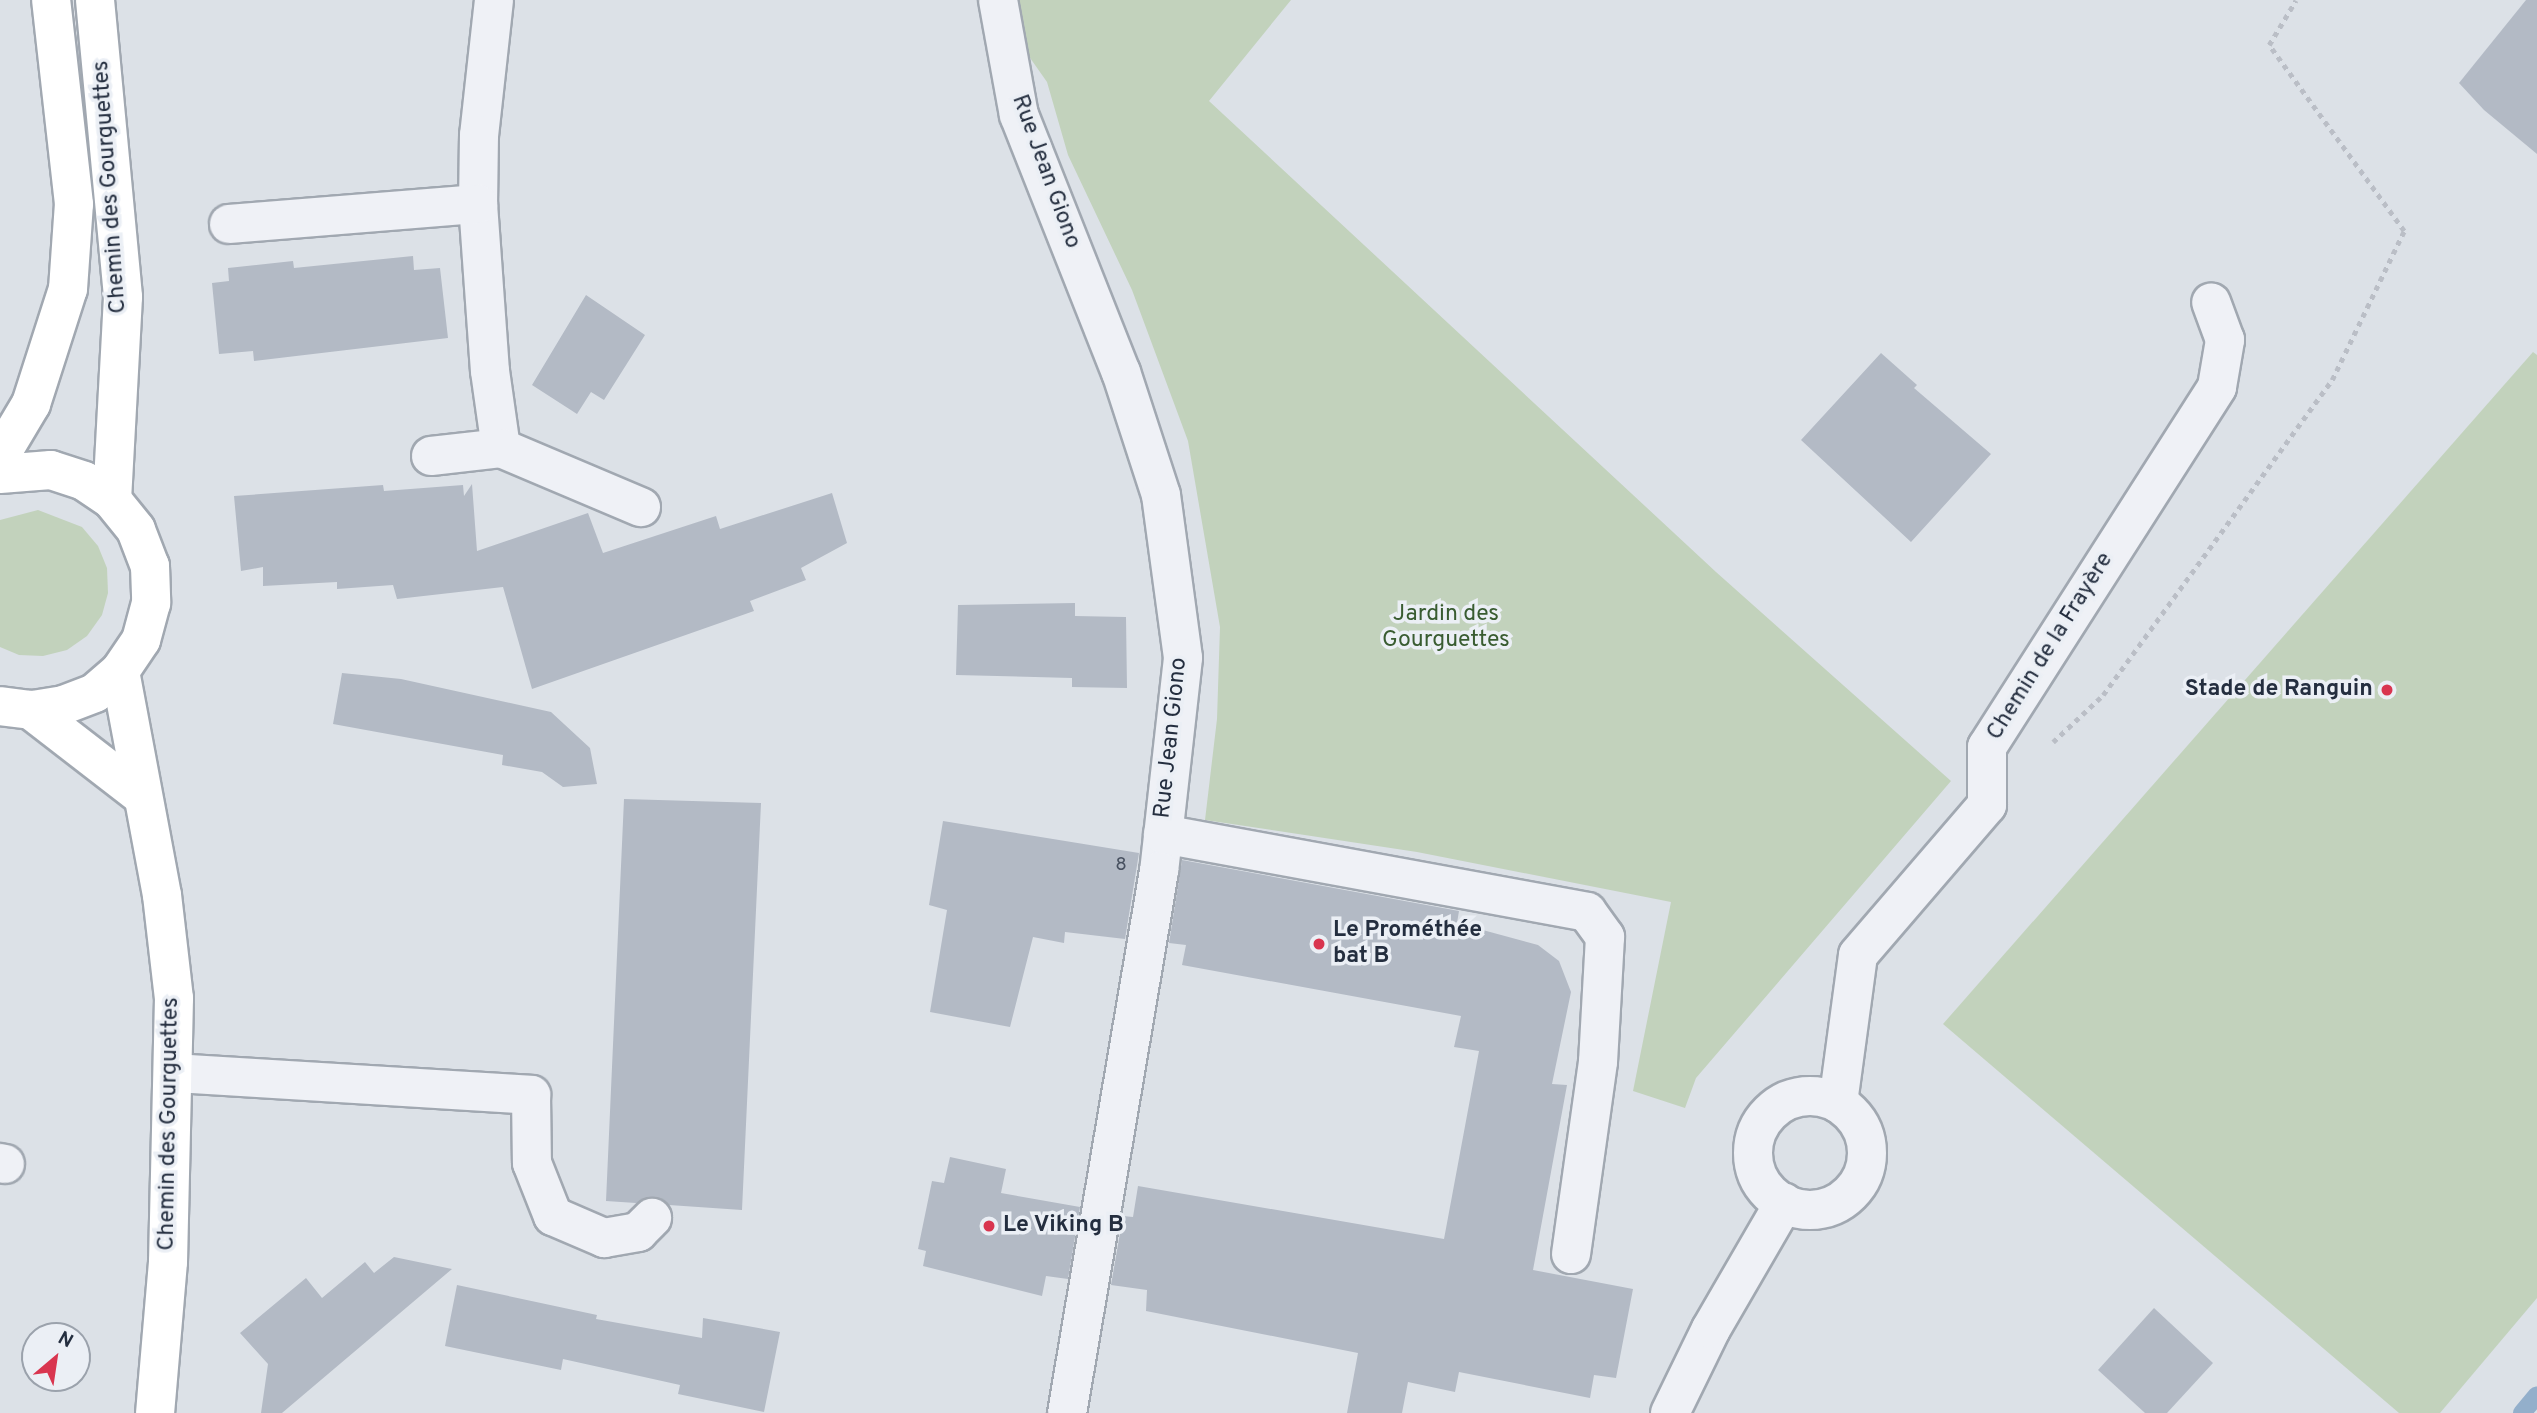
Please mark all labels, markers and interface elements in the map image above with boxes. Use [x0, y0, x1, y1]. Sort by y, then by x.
street label: Chemin des Gourguettes [88, 60, 134, 314]
street label: Rue Jean Giono [1004, 91, 1086, 253]
street label: Chemin de la Frayère [1982, 548, 2120, 746]
park label: Jardin des Gourguettes [1382, 601, 1510, 655]
street label: Rue Jean Giono [1150, 656, 1194, 820]
place label: Stade de Ranguin [2185, 676, 2373, 704]
marker: Stade de Ranguin [2379, 682, 2395, 698]
house number: 8 [1115, 855, 1127, 877]
place label: Le Prométhée bat B [1333, 917, 1482, 971]
marker: Le Prométhée bat B [1311, 936, 1327, 952]
street label: Chemin des Gourguettes [154, 997, 186, 1251]
place label: Le Viking B [1003, 1212, 1125, 1240]
marker: Le Viking B [981, 1218, 997, 1234]
north arrow [21, 1322, 91, 1392]
text: N [53, 1327, 77, 1354]

